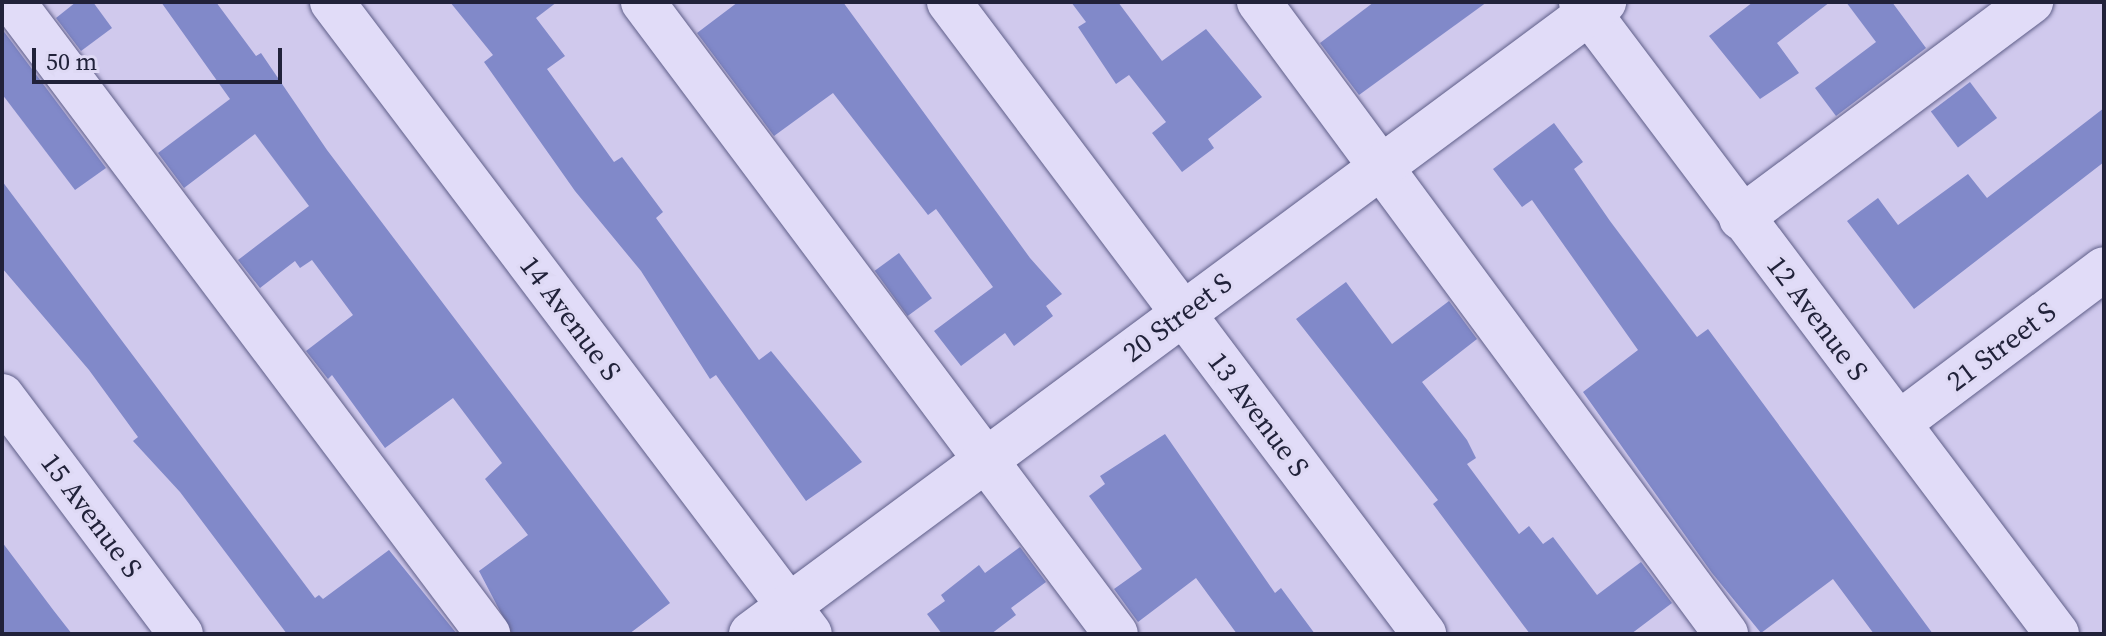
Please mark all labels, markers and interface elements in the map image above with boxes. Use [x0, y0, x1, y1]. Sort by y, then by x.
scale bar [36, 32, 286, 82]
text: 50 m [46, 45, 97, 78]
street label: 14 Avenue S [513, 249, 629, 387]
street label: 12 Avenue S [1760, 249, 1876, 387]
street label: 20 Street S [1116, 265, 1238, 369]
street label: 21 Street S [1940, 294, 2062, 398]
street label: 13 Avenue S [1201, 345, 1317, 483]
street label: 15 Avenue S [34, 446, 150, 584]

